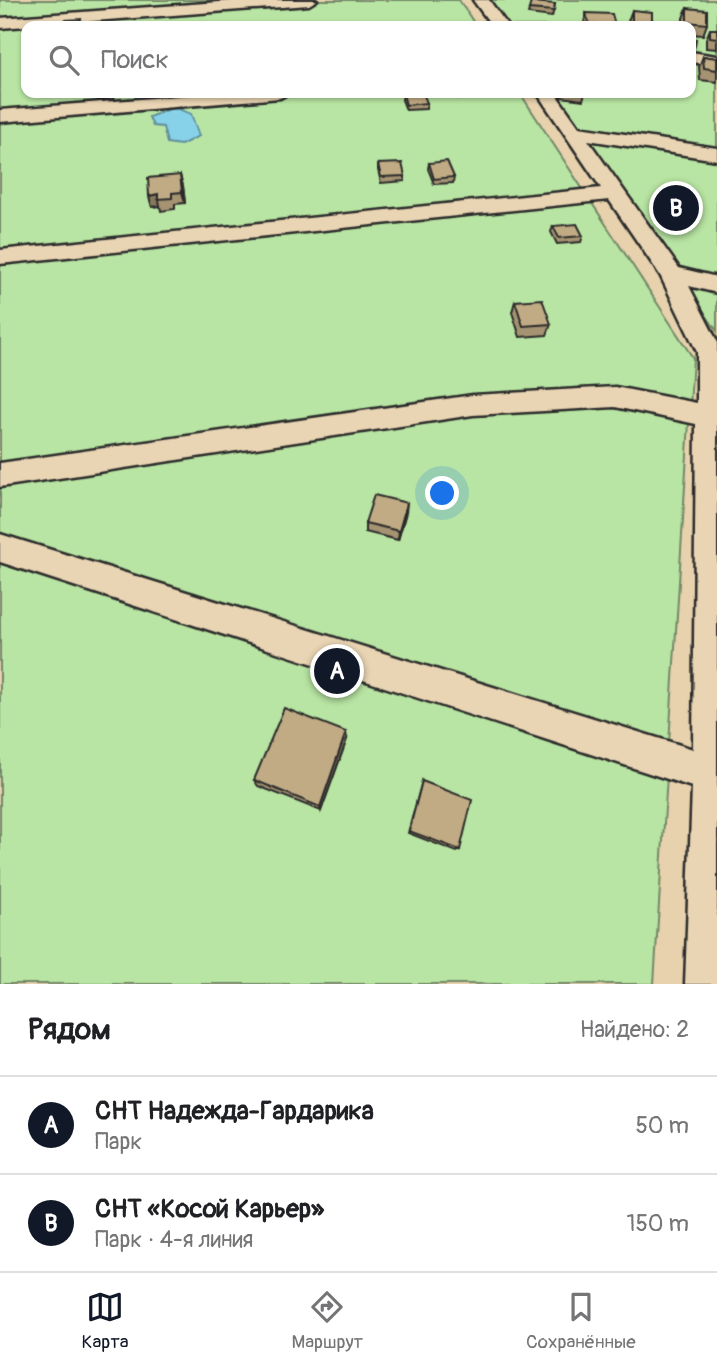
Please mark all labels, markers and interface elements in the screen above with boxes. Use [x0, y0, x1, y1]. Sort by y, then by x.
search box [21, 21, 696, 98]
icon: search [45, 41, 83, 79]
text: Поиск [101, 44, 169, 76]
pin: B [653, 182, 699, 234]
your location [425, 476, 459, 510]
pin: A [314, 645, 360, 697]
text: Рядом [28, 1011, 111, 1048]
text: Найдено: 2 [580, 1015, 689, 1044]
text: СНТ Надежда-Гардарика [95, 1095, 374, 1127]
text: A [44, 1111, 58, 1140]
text: 50 m [635, 1111, 689, 1140]
text: Парк [95, 1127, 142, 1156]
text: СНТ «Косой Карьер» [95, 1193, 324, 1225]
text: B [44, 1209, 58, 1238]
text: 150 m [626, 1209, 689, 1238]
text: Парк · 4-я линия [95, 1225, 253, 1254]
tab: Карта [81, 1288, 129, 1354]
tab: Маршрут [292, 1288, 363, 1354]
tab: Сохранённые [526, 1288, 636, 1354]

